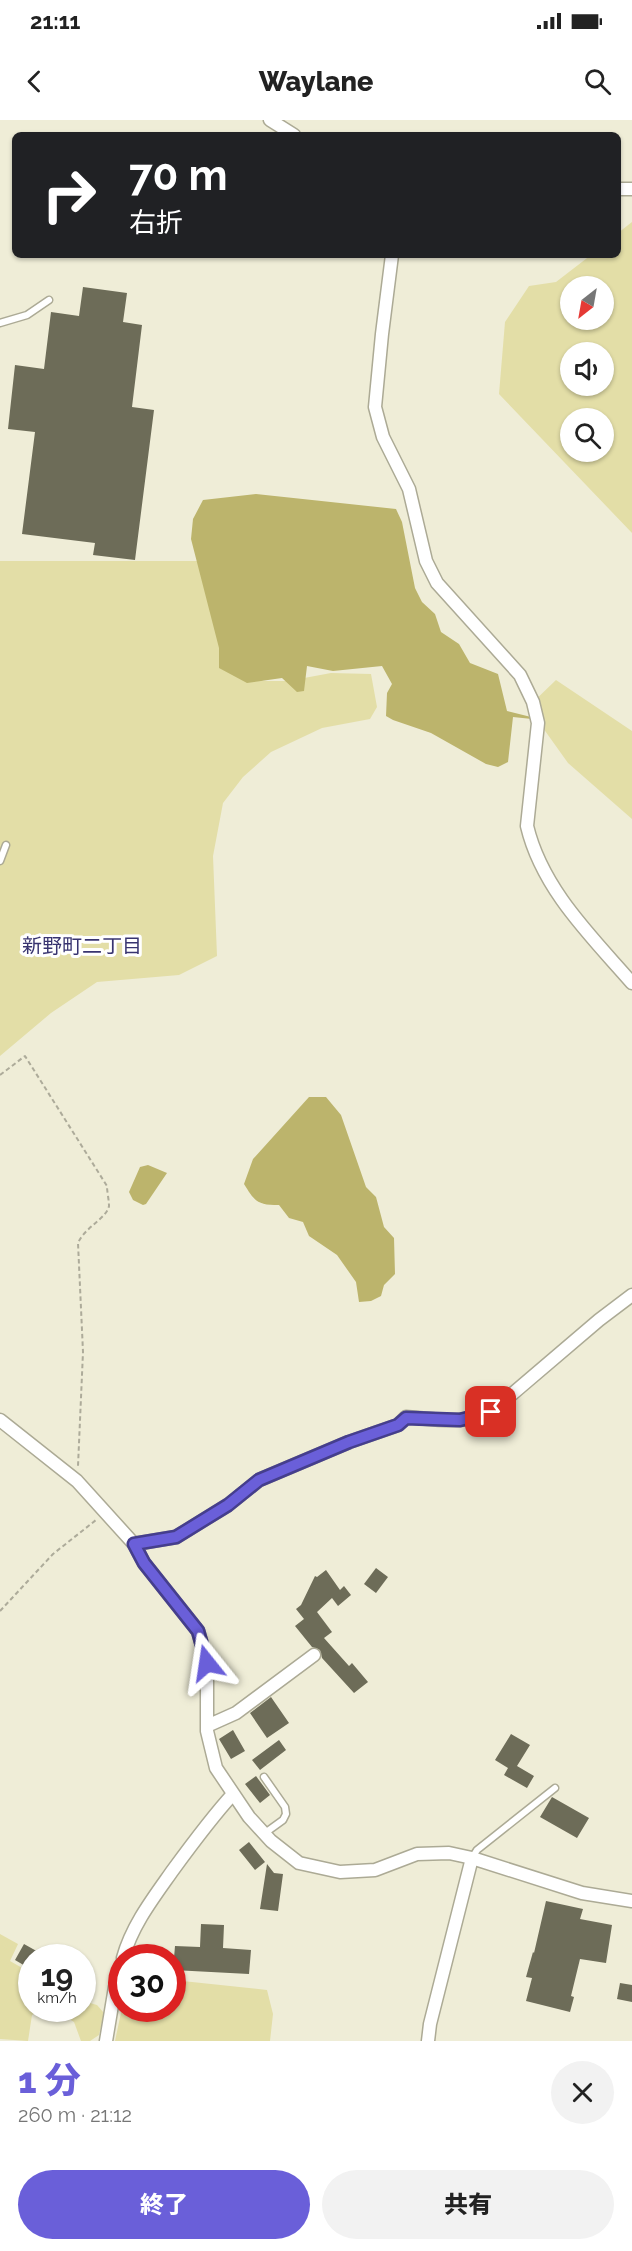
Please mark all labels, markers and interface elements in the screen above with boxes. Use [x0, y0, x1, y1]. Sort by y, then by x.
text: 21:11 [30, 8, 80, 34]
icon: back [18, 65, 51, 98]
icon: search [581, 65, 614, 98]
text: Waylane [259, 66, 373, 97]
text: 70 m [129, 151, 228, 200]
icon: right [30, 156, 108, 234]
text: 右折 [129, 207, 183, 238]
north arrow [560, 276, 614, 330]
map controls [560, 276, 614, 462]
button: sound [560, 342, 614, 396]
button: search [560, 408, 614, 462]
district label: 新野町二丁目 [22, 934, 142, 958]
pin [465, 1386, 516, 1437]
icon: arrive [474, 1395, 507, 1428]
position arrow [175, 1631, 239, 1695]
speed limit sign: 30 [108, 1944, 186, 2022]
text: 19 [41, 1958, 73, 1993]
text: km/h [37, 1989, 77, 2007]
text: 1 分 [18, 2059, 81, 2101]
button: close [551, 2061, 614, 2124]
text: 260 m · 21:12 [18, 2103, 132, 2127]
button: 終了 [18, 2170, 310, 2239]
button: 共有 [322, 2170, 614, 2239]

